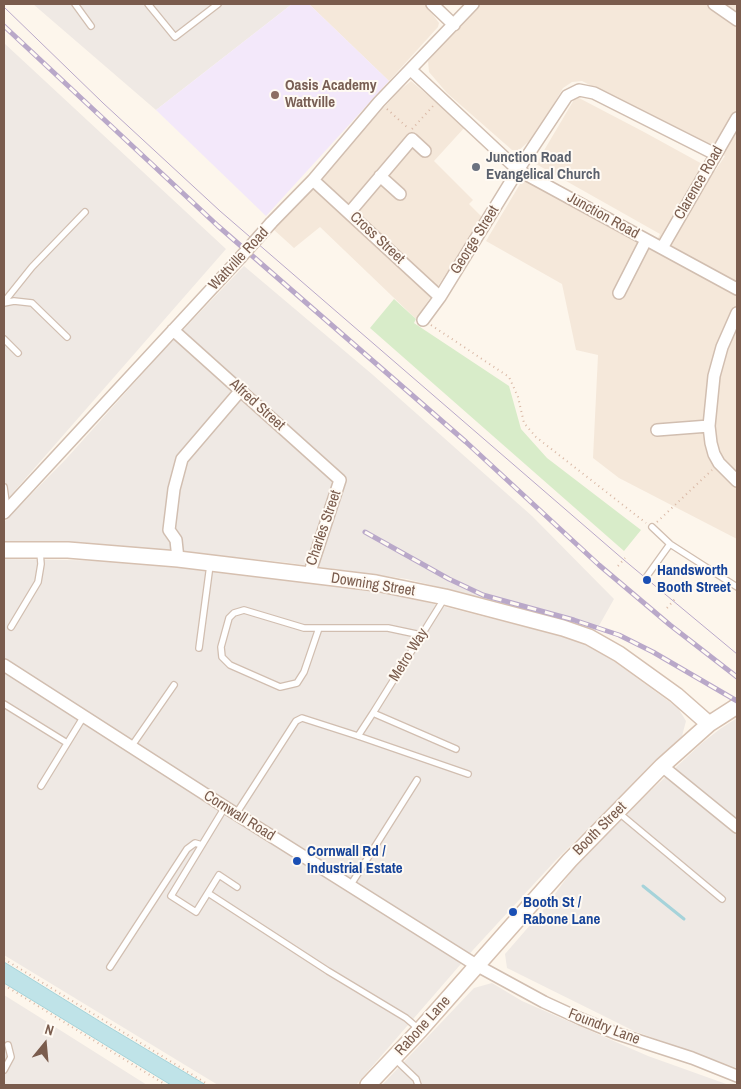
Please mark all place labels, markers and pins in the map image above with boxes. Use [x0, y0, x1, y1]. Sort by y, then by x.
place label: Oasis Academy Wattville [285, 77, 377, 112]
marker: Oasis Academy Wattville [269, 89, 281, 101]
place label: Junction Road Evangelical Church [486, 149, 600, 184]
marker: Junction Road Evangelical Church [470, 161, 482, 173]
place label: Handsworth Booth Street [657, 562, 731, 597]
marker: Handsworth Booth Street [641, 574, 653, 586]
place label: Cornwall Rd / Industrial Estate [307, 843, 403, 878]
marker: Cornwall Rd / Industrial Estate [291, 855, 303, 867]
place label: Booth St / Rabone Lane [523, 894, 600, 929]
marker: Booth St / Rabone Lane [507, 906, 519, 918]

